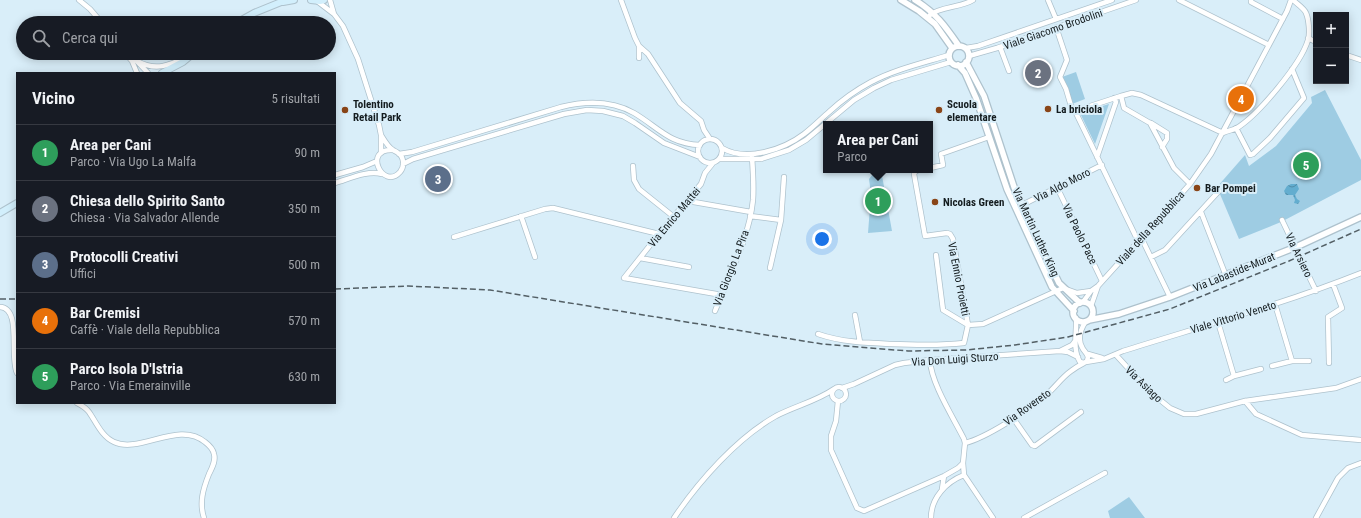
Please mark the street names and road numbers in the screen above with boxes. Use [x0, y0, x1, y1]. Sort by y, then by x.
street label: Viale Giacomo Brodolini [1002, 6, 1104, 53]
street label: Via Aldo Moro [1032, 165, 1093, 205]
street label: Via Enrico Mattei [646, 185, 703, 250]
street label: Via Martin Luther King [1009, 186, 1062, 279]
street label: Viale della Repubblica [1114, 188, 1187, 268]
street label: Via Paolo Pace [1059, 202, 1100, 266]
street label: Via Giorgio La Pira [711, 228, 752, 308]
street label: Via Arsiero [1282, 231, 1315, 280]
street label: Via Ennio Proietti [945, 241, 972, 317]
street label: Via Labastide-Murat [1191, 250, 1277, 295]
street label: Viale Vittorio Veneto [1189, 298, 1278, 337]
street label: Via Don Luigi Sturzo [911, 350, 1000, 369]
street label: Via Asiago [1122, 364, 1165, 406]
street label: Via Rovereto [1001, 386, 1054, 428]

